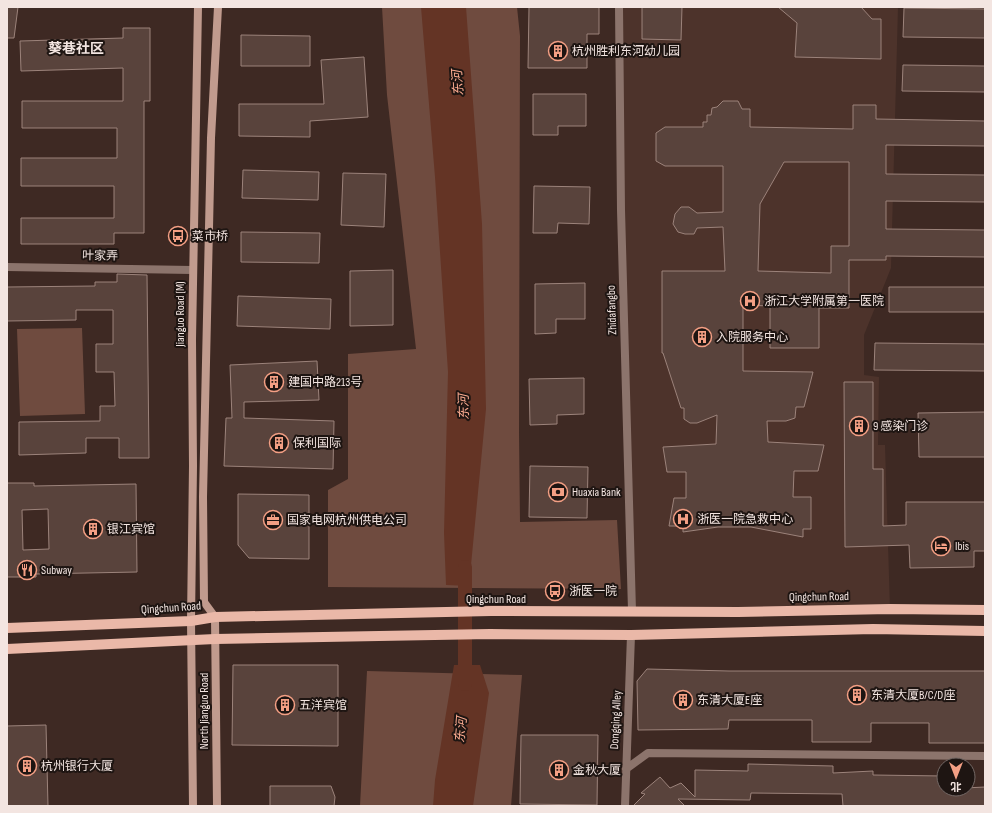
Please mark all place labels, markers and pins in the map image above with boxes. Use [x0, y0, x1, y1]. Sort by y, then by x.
building icon: 杭州胜利东河幼儿园 [547, 40, 569, 62]
place label: 杭州胜利东河幼儿园 [572, 44, 680, 59]
bus stop icon: 菜市桥 [167, 225, 189, 247]
place label: 菜市桥 [192, 229, 228, 244]
hospital icon: 浙江大学附属第一医院 [739, 290, 761, 312]
place label: 浙江大学附属第一医院 [764, 294, 884, 309]
building icon: 入院服务中心 [691, 326, 713, 348]
place label: 入院服务中心 [716, 330, 788, 345]
building icon: 建国中路213号 [263, 371, 285, 393]
place label: 建国中路213号 [288, 375, 362, 390]
building icon: 9 感染门诊 [848, 415, 870, 437]
place label: 9 感染门诊 [873, 419, 928, 434]
building icon: 保利国际 [268, 432, 290, 454]
place label: 保利国际 [293, 436, 341, 451]
bank icon: Huaxia Bank [547, 481, 569, 503]
place label: Huaxia Bank [572, 485, 621, 500]
hospital icon: 浙医一院急救中心 [672, 508, 694, 530]
office icon: 国家电网杭州供电公司 [262, 509, 284, 531]
place label: 浙医一院急救中心 [697, 512, 793, 527]
place label: 国家电网杭州供电公司 [287, 513, 407, 528]
building icon: 银江宾馆 [82, 518, 104, 540]
place label: 银江宾馆 [107, 522, 155, 537]
hotel icon: Ibis [930, 535, 952, 557]
place label: Ibis [955, 539, 969, 554]
restaurant icon: Subway [16, 559, 38, 581]
place label: Subway [41, 563, 72, 578]
bus stop icon: 浙医一院 [544, 580, 566, 602]
place label: 浙医一院 [569, 584, 617, 599]
building icon: 东清大厦B/C/D座 [846, 684, 868, 706]
place label: 东清大厦B/C/D座 [871, 688, 955, 703]
building icon: 东清大厦E座 [672, 689, 694, 711]
place label: 东清大厦E座 [697, 693, 762, 708]
building icon: 五洋宾馆 [274, 694, 296, 716]
place label: 五洋宾馆 [299, 698, 347, 713]
building icon: 杭州银行大厦 [16, 755, 38, 777]
place label: 杭州银行大厦 [41, 759, 113, 774]
building icon: 金秋大厦 [548, 759, 570, 781]
place label: 金秋大厦 [573, 763, 621, 778]

